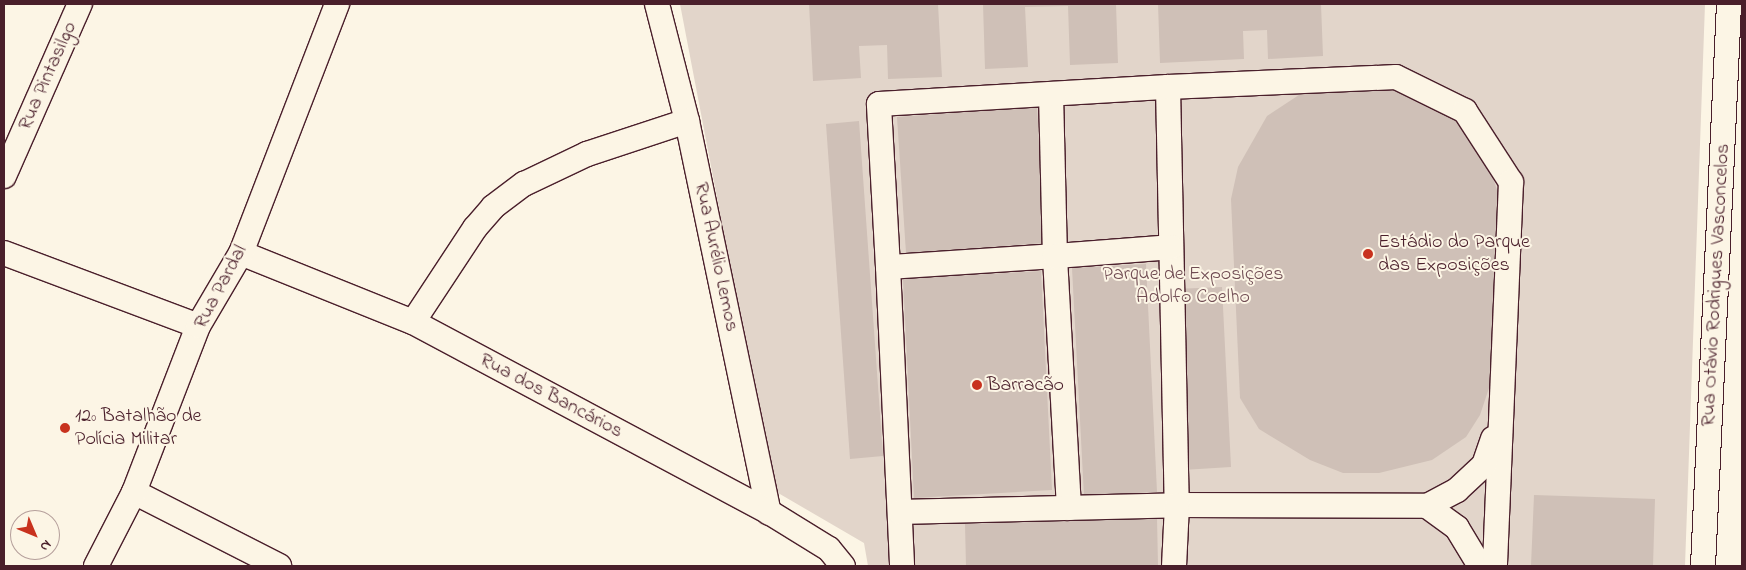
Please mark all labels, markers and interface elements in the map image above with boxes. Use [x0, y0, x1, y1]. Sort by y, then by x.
street label: Rua Pintasilgo [13, 18, 83, 134]
street label: Rua Otávio Rodrigues Vasconcelos [1697, 143, 1735, 427]
street label: Rua Aurélio Lemos [688, 180, 744, 334]
place label: Estádio do Parque das Exposições [1378, 230, 1530, 277]
street label: Rua Pardal [189, 241, 253, 333]
marker: Estádio do Parque das Exposições [1362, 248, 1374, 260]
park label: Parque de Exposições Adolfo Coelho [1103, 262, 1283, 309]
street label: Rua dos Bancários [475, 348, 627, 444]
place label: Barracão [987, 373, 1064, 397]
marker: Barracão [971, 379, 983, 391]
place label: 12º Batalhão de Polícia Militar [75, 404, 202, 451]
marker: 12º Batalhão de Polícia Militar [59, 422, 71, 434]
north arrow [10, 510, 60, 560]
text: N [34, 534, 56, 556]

